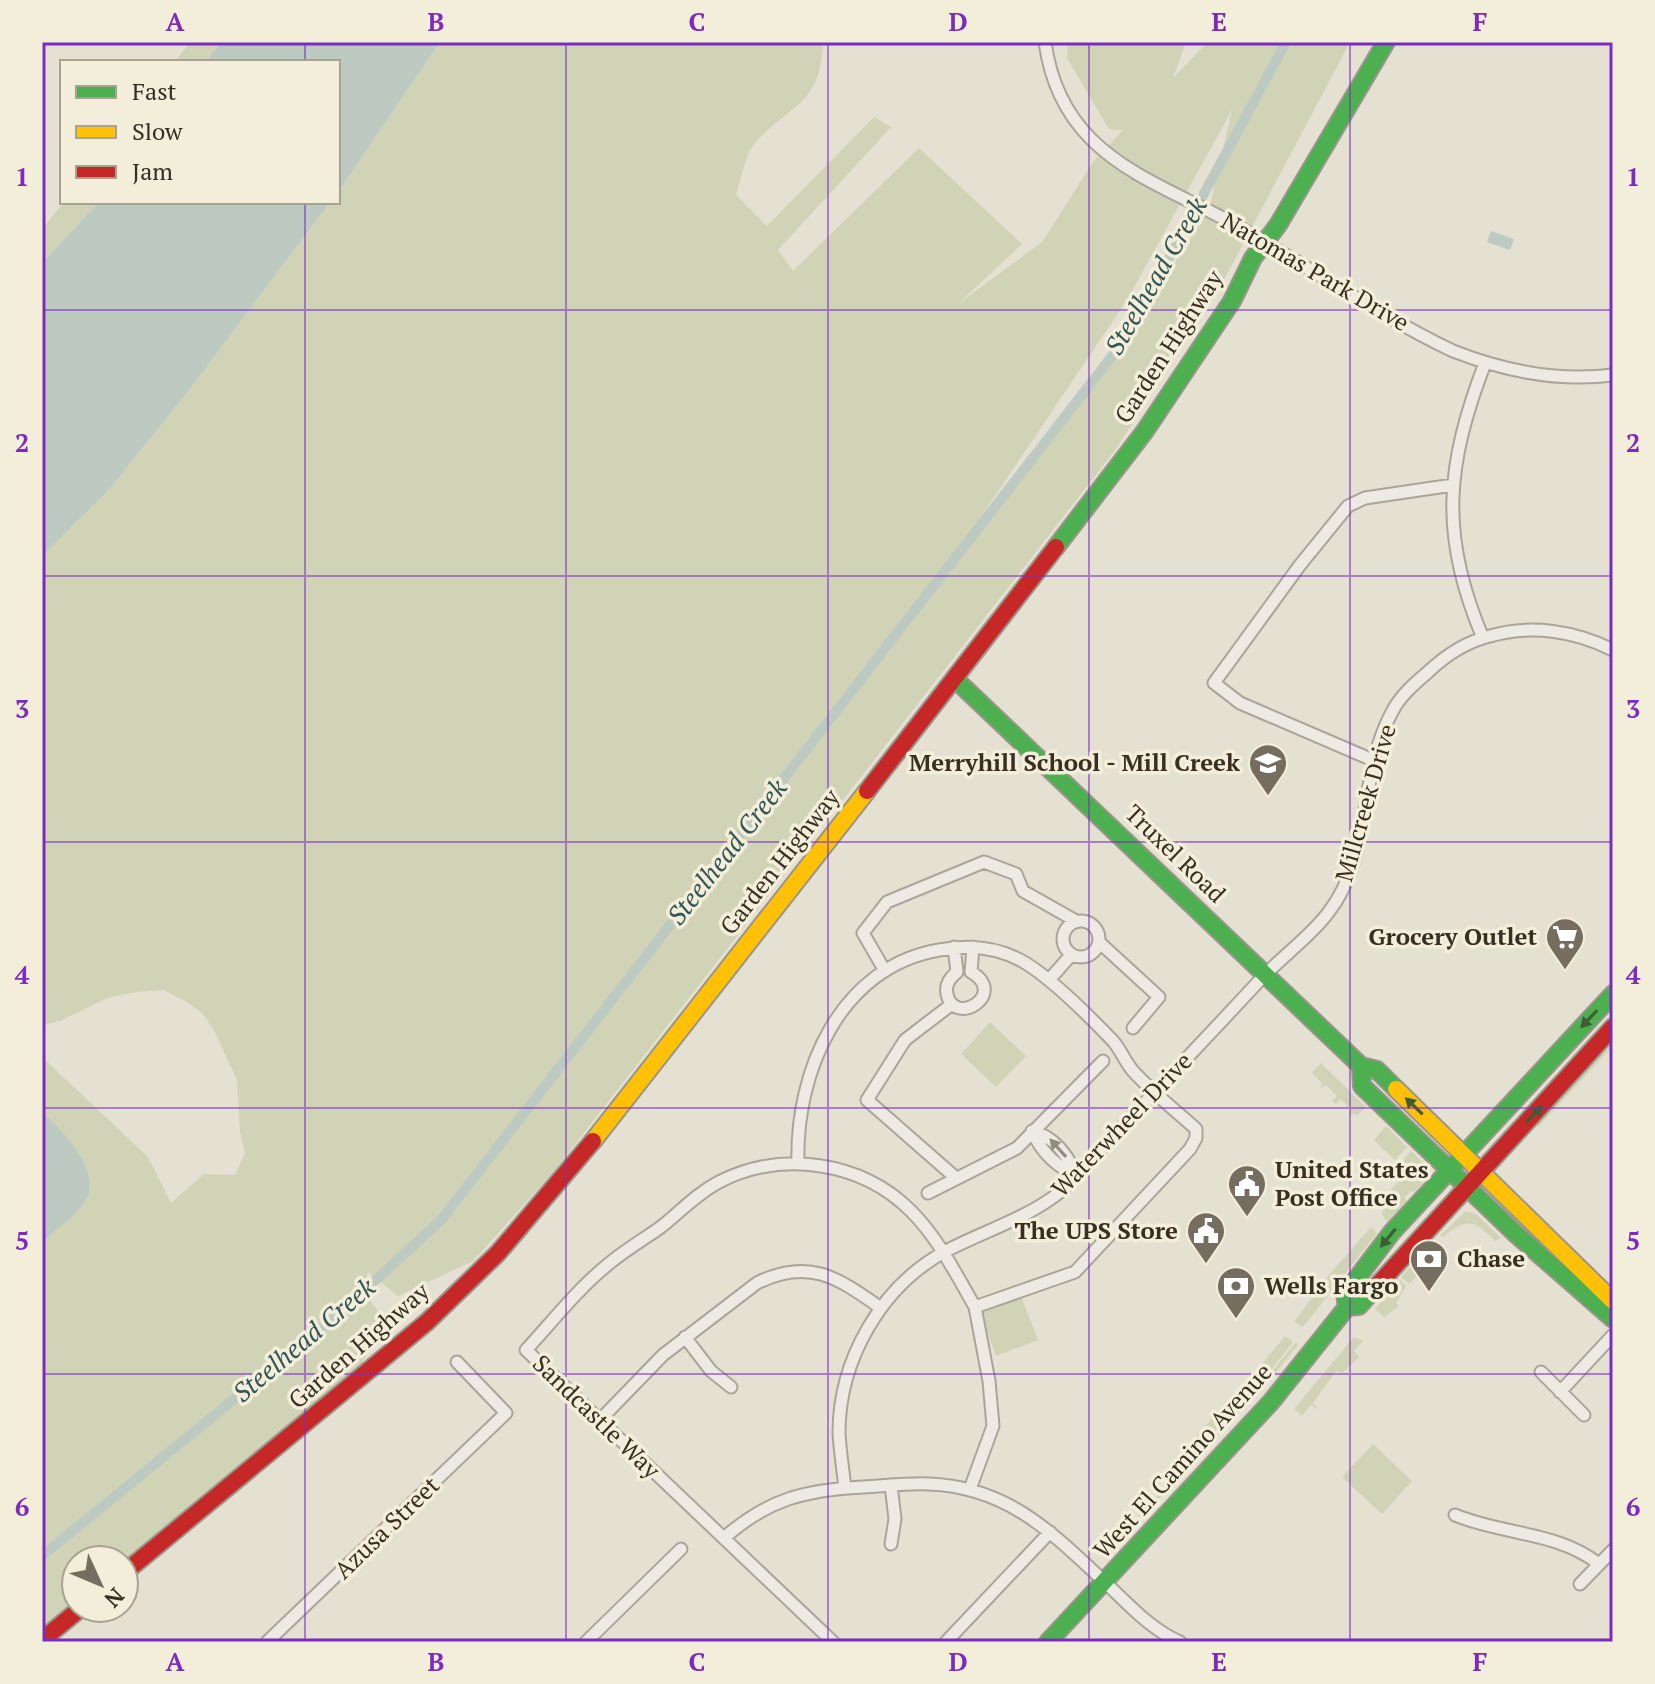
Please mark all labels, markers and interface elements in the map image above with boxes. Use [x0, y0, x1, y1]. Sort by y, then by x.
text: A [166, 4, 185, 38]
text: B [428, 4, 444, 38]
text: C [689, 4, 705, 38]
text: D [948, 4, 968, 38]
text: E [1211, 4, 1227, 38]
text: F [1473, 4, 1488, 38]
legend [60, 60, 340, 204]
text: Fast [132, 75, 177, 107]
text: Slow [132, 115, 183, 147]
text: Jam [132, 155, 173, 187]
text: 1 [15, 159, 29, 193]
text: 1 [1626, 159, 1640, 193]
water label: Steelhead Creek [1096, 190, 1214, 360]
street label: Natomas Park Drive [1216, 204, 1415, 338]
street label: Garden Highway [1107, 263, 1230, 429]
text: 2 [15, 425, 29, 459]
text: 2 [1626, 425, 1640, 459]
text: 3 [15, 691, 29, 725]
text: 3 [1626, 691, 1640, 725]
street label: Millcreek Drive [1327, 720, 1403, 885]
school or university icon: Merryhill School - Mill Creek [1247, 742, 1289, 797]
place label: Merryhill School - Mill Creek [909, 746, 1240, 778]
water label: Steelhead Creek [659, 771, 794, 931]
street label: Garden Highway [712, 781, 847, 941]
street label: Truxel Road [1119, 797, 1233, 909]
supermarket icon: Grocery Outlet [1544, 916, 1586, 971]
place label: Grocery Outlet [1368, 920, 1537, 952]
text: 4 [15, 957, 30, 991]
text: 4 [1626, 957, 1641, 991]
one-way arrow [1581, 1009, 1599, 1028]
street label: Waterwheel Drive [1044, 1045, 1199, 1204]
one-way arrow [1405, 1098, 1424, 1116]
one-way arrow [1525, 1104, 1543, 1123]
one-way arrow [1050, 1138, 1068, 1157]
place label: United States Post Office [1275, 1153, 1429, 1213]
public building icon: United States Post Office [1226, 1163, 1268, 1218]
public building icon: The UPS Store [1185, 1210, 1227, 1265]
place label: The UPS Store [1014, 1214, 1178, 1246]
text: 5 [15, 1223, 29, 1257]
text: 5 [1626, 1223, 1640, 1257]
one-way arrow [1380, 1228, 1396, 1248]
bank icon: Chase [1408, 1238, 1450, 1293]
place label: Chase [1457, 1242, 1525, 1274]
bank icon: Wells Fargo [1215, 1265, 1257, 1320]
water label: Steelhead Creek [225, 1269, 382, 1409]
place label: Wells Fargo [1264, 1269, 1398, 1301]
street label: Garden Highway [281, 1275, 436, 1415]
street label: Sandcastle Way [526, 1347, 668, 1486]
street label: West El Camino Avenue [1086, 1356, 1278, 1565]
street label: Azusa Street [327, 1469, 446, 1585]
text: 6 [15, 1489, 29, 1523]
text: 6 [1626, 1489, 1640, 1523]
north arrow [60, 1544, 140, 1624]
text: N [98, 1582, 131, 1615]
text: A [166, 1644, 185, 1678]
text: B [428, 1644, 444, 1678]
text: C [689, 1644, 705, 1678]
text: D [948, 1644, 968, 1678]
text: E [1211, 1644, 1227, 1678]
text: F [1473, 1644, 1488, 1678]

